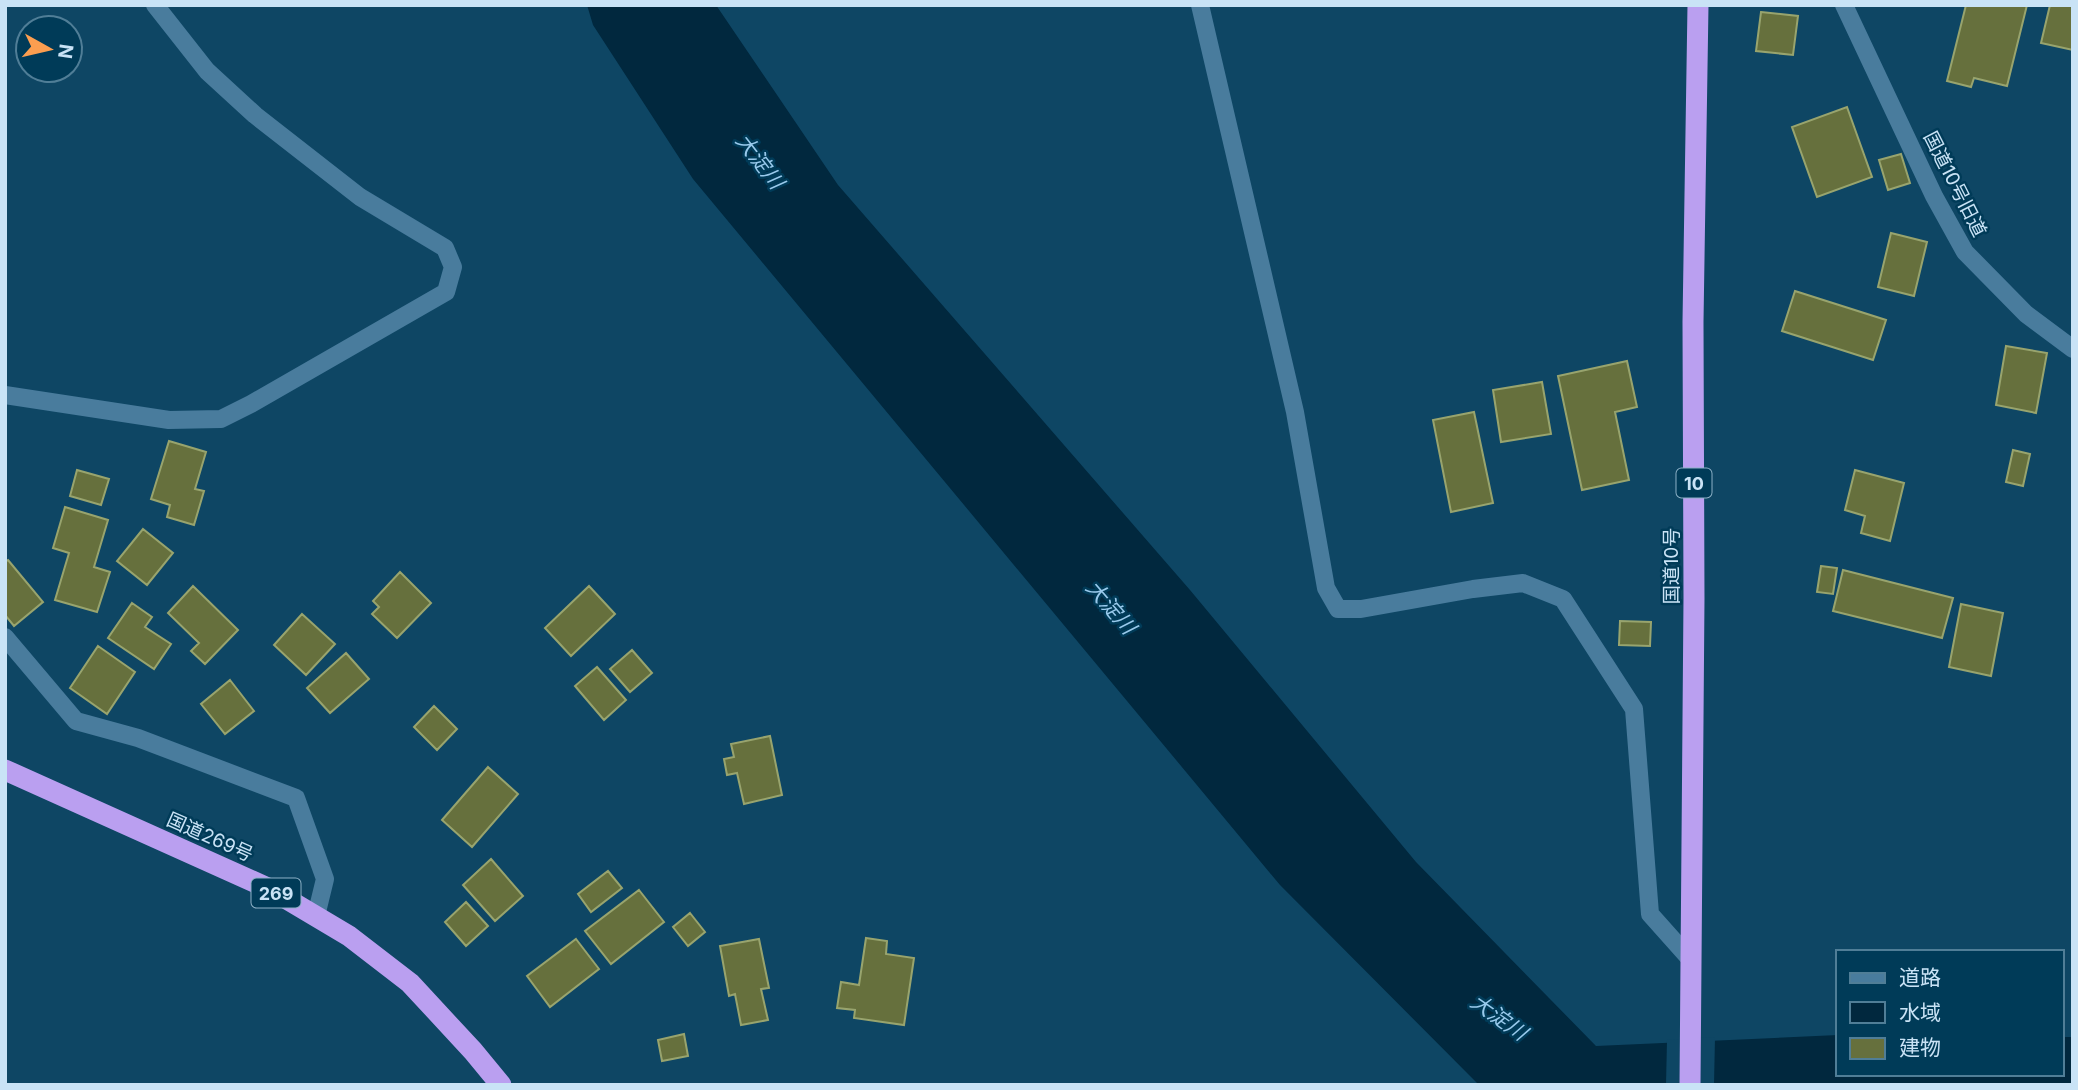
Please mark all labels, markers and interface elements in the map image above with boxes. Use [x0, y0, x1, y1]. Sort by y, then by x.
north arrow [14, 14, 84, 84]
text: N [53, 43, 78, 60]
water label: 大淀川 [731, 128, 790, 195]
street label: 国道10号旧道 [1919, 128, 1991, 240]
road number: 10 [1676, 468, 1712, 498]
street label: 国道10号 [1660, 528, 1683, 604]
water label: 大淀川 [1081, 575, 1142, 640]
street label: 国道269号 [163, 808, 257, 866]
road number: 269 [252, 878, 300, 908]
legend [1836, 950, 2064, 1076]
text: 道路 [1899, 965, 1941, 990]
water label: 大淀川 [1466, 989, 1534, 1046]
text: 水域 [1899, 1000, 1941, 1025]
text: 建物 [1899, 1035, 1941, 1060]

